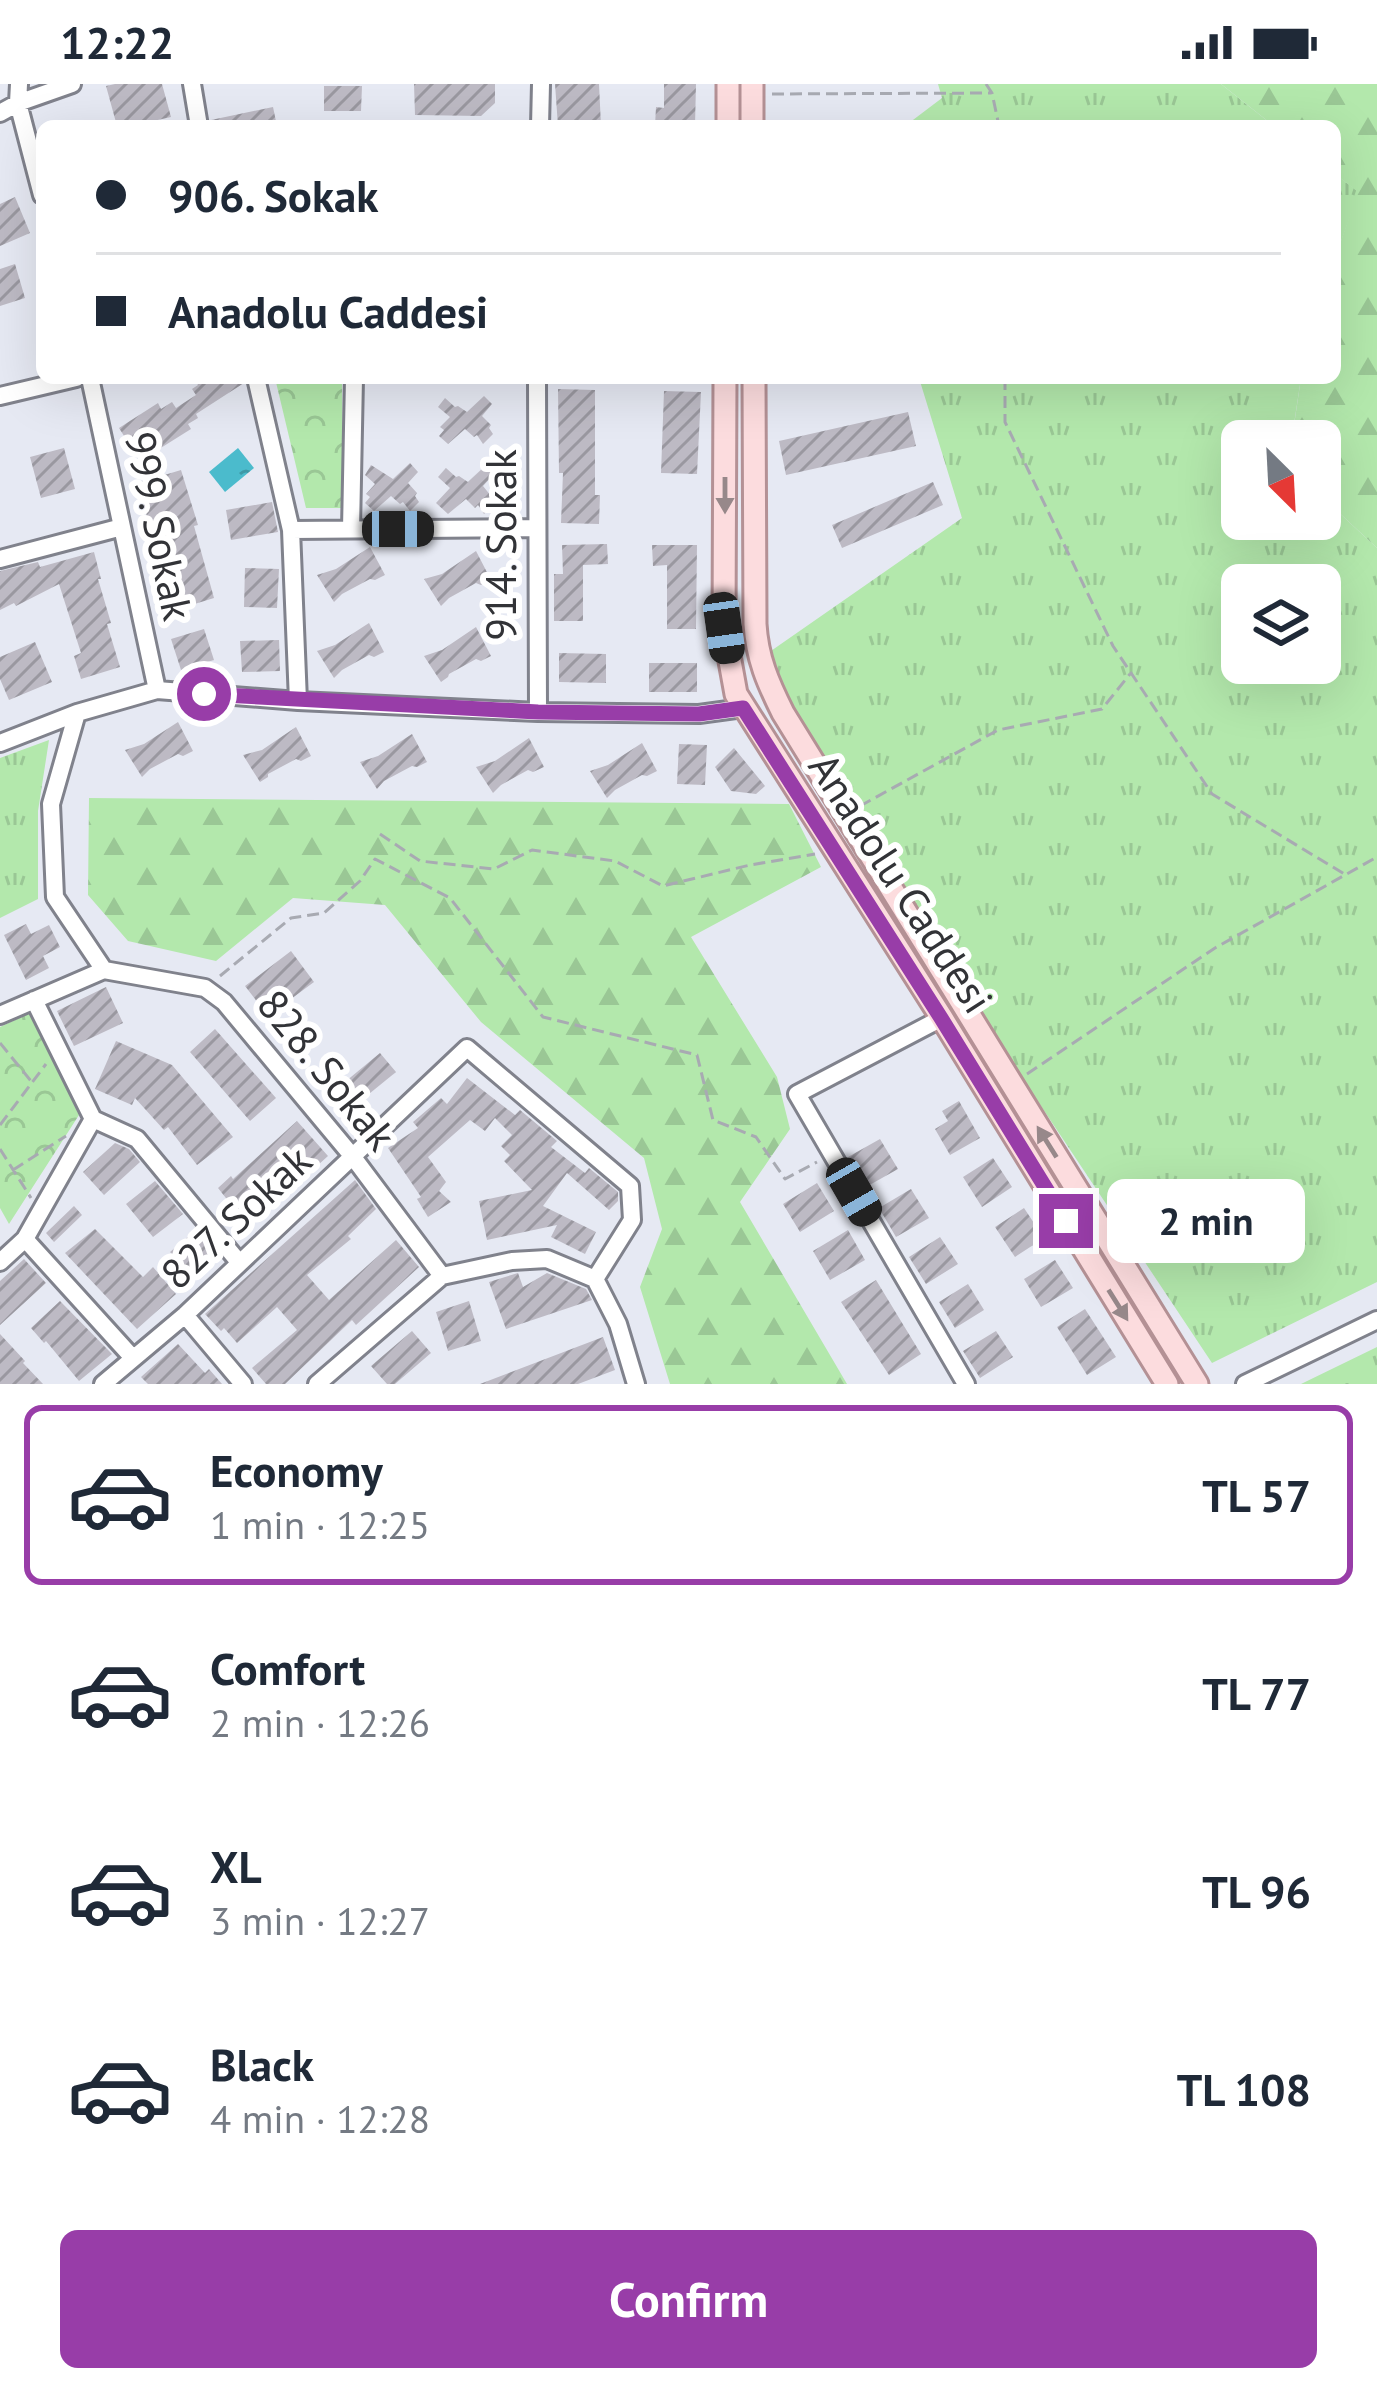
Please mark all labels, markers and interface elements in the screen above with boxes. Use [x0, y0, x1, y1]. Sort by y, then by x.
text: 12:22 [60, 13, 174, 71]
text: 906. Sokak [168, 166, 378, 224]
text: Anadolu Caddesi [168, 282, 488, 340]
north arrow [1221, 420, 1341, 540]
map controls [1221, 420, 1341, 684]
street label: 999. Sokak [113, 427, 206, 625]
street label: 914. Sokak [473, 449, 528, 641]
one-way arrow [715, 477, 735, 515]
car [362, 511, 434, 547]
button: layers [1221, 564, 1341, 684]
car [701, 590, 747, 666]
route start [177, 667, 231, 721]
street label: Anadolu Caddesi [797, 742, 1006, 1023]
street label: 828. Sokak [246, 978, 409, 1161]
one-way arrow [1037, 1125, 1059, 1158]
street label: 827. Sokak [149, 1133, 323, 1300]
car [820, 1152, 888, 1232]
callout: 2 min [1108, 1179, 1306, 1263]
route end [1039, 1194, 1093, 1248]
text: 2 min [1158, 1195, 1254, 1246]
one-way arrow [1107, 1288, 1128, 1322]
icon: car [66, 1441, 174, 1549]
text: Economy [210, 1441, 383, 1499]
text: TL 57 [1202, 1466, 1311, 1524]
text: 1 min · 12:25 [210, 1499, 430, 1550]
icon: car [66, 1639, 174, 1747]
text: Comfort [210, 1639, 365, 1697]
text: TL 77 [1202, 1664, 1311, 1722]
text: 2 min · 12:26 [210, 1697, 430, 1748]
icon: car [66, 1837, 174, 1945]
text: XL [210, 1837, 262, 1895]
text: TL 96 [1202, 1862, 1311, 1920]
text: 3 min · 12:27 [210, 1895, 430, 1946]
icon: car [66, 2035, 174, 2143]
text: Black [210, 2035, 314, 2093]
text: TL 108 [1177, 2060, 1311, 2118]
text: 4 min · 12:28 [210, 2093, 430, 2144]
button: Confirm [60, 2230, 1317, 2368]

